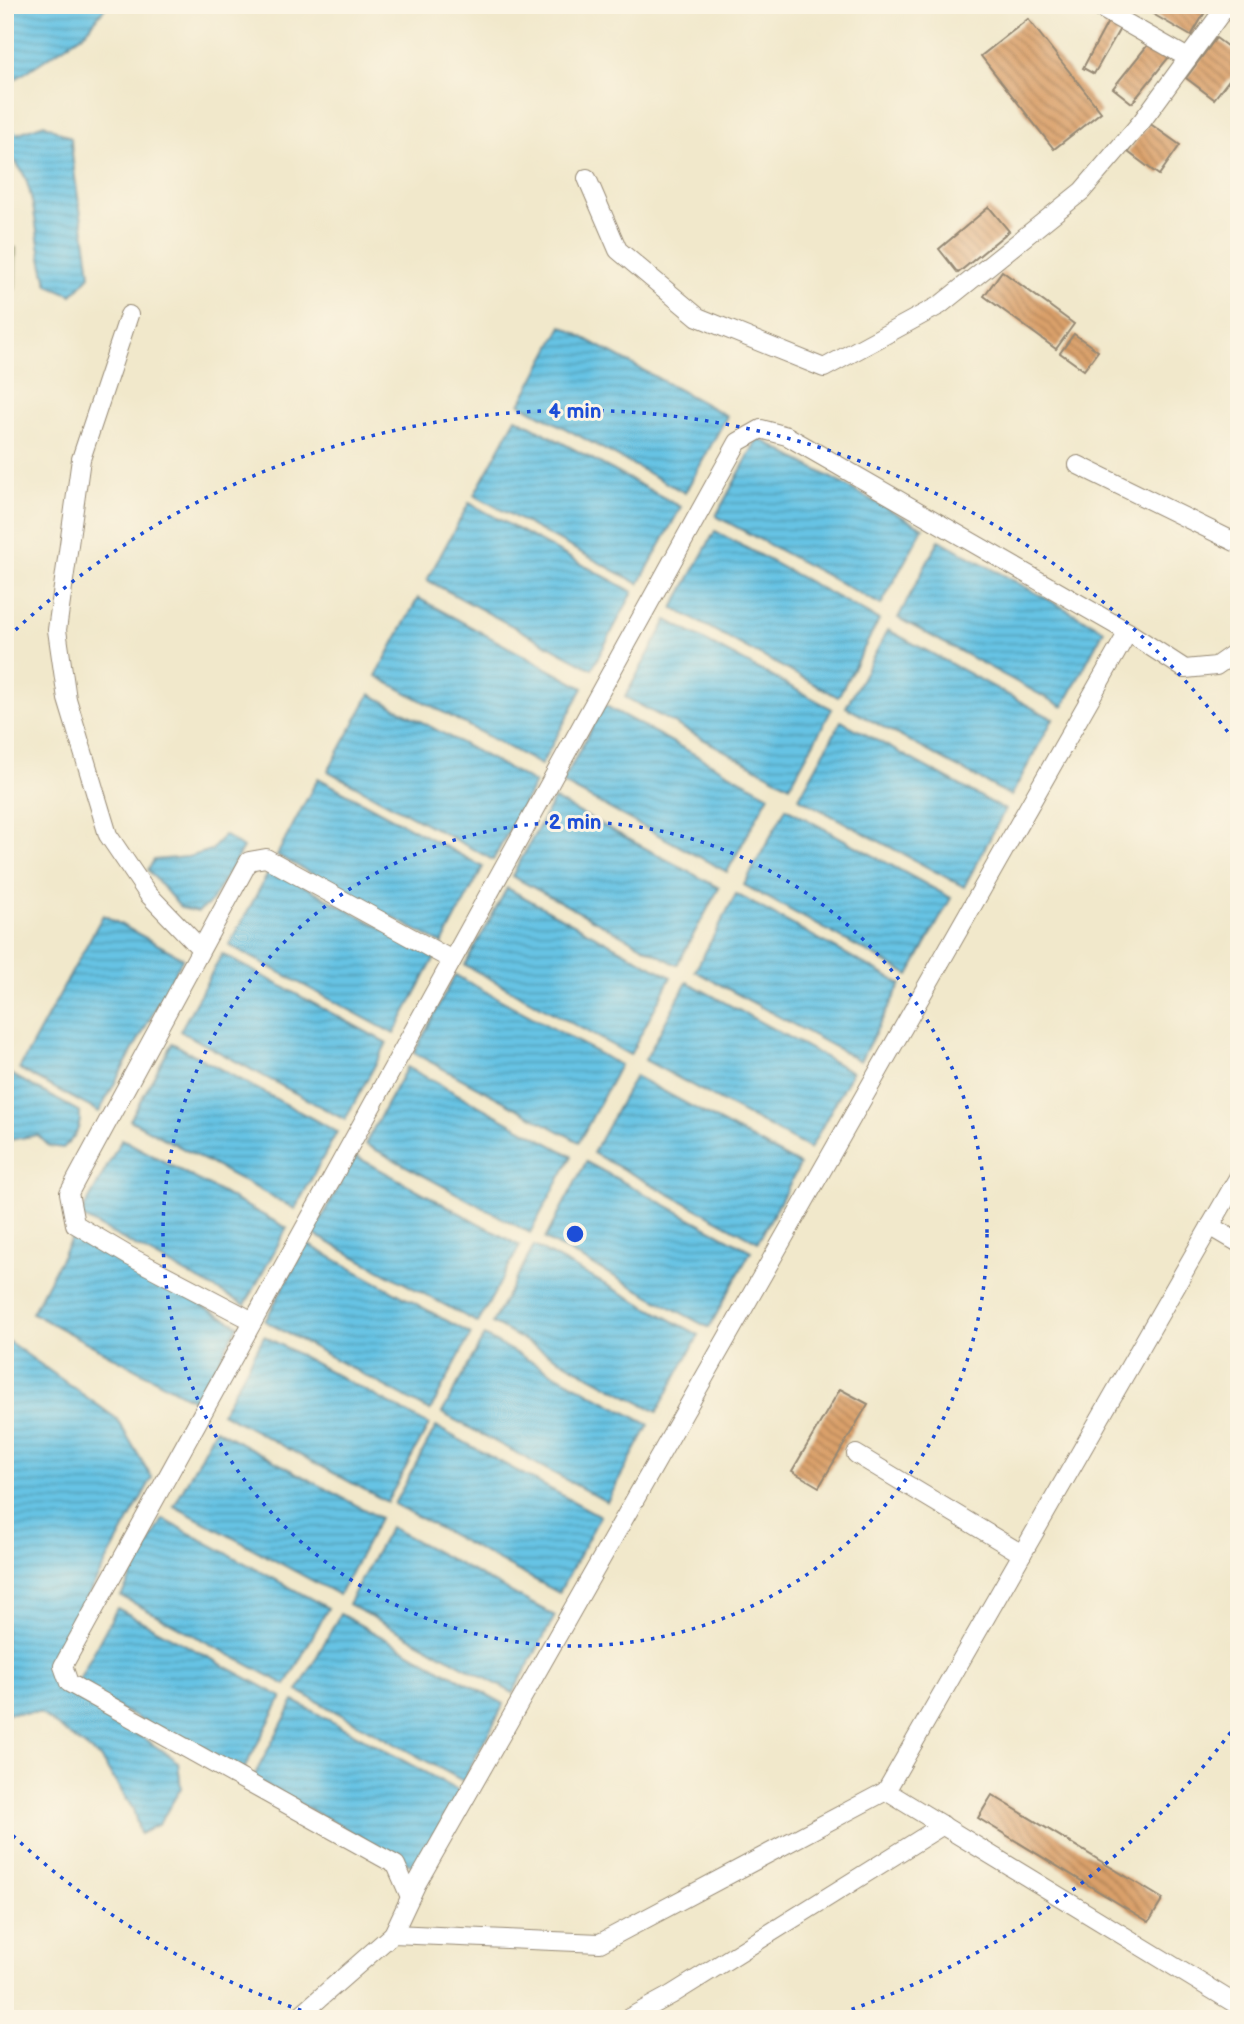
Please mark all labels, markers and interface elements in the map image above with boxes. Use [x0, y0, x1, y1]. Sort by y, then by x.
text: 4 min [549, 399, 601, 424]
text: 2 min [548, 810, 602, 835]
centre of rings [563, 1222, 587, 1246]

